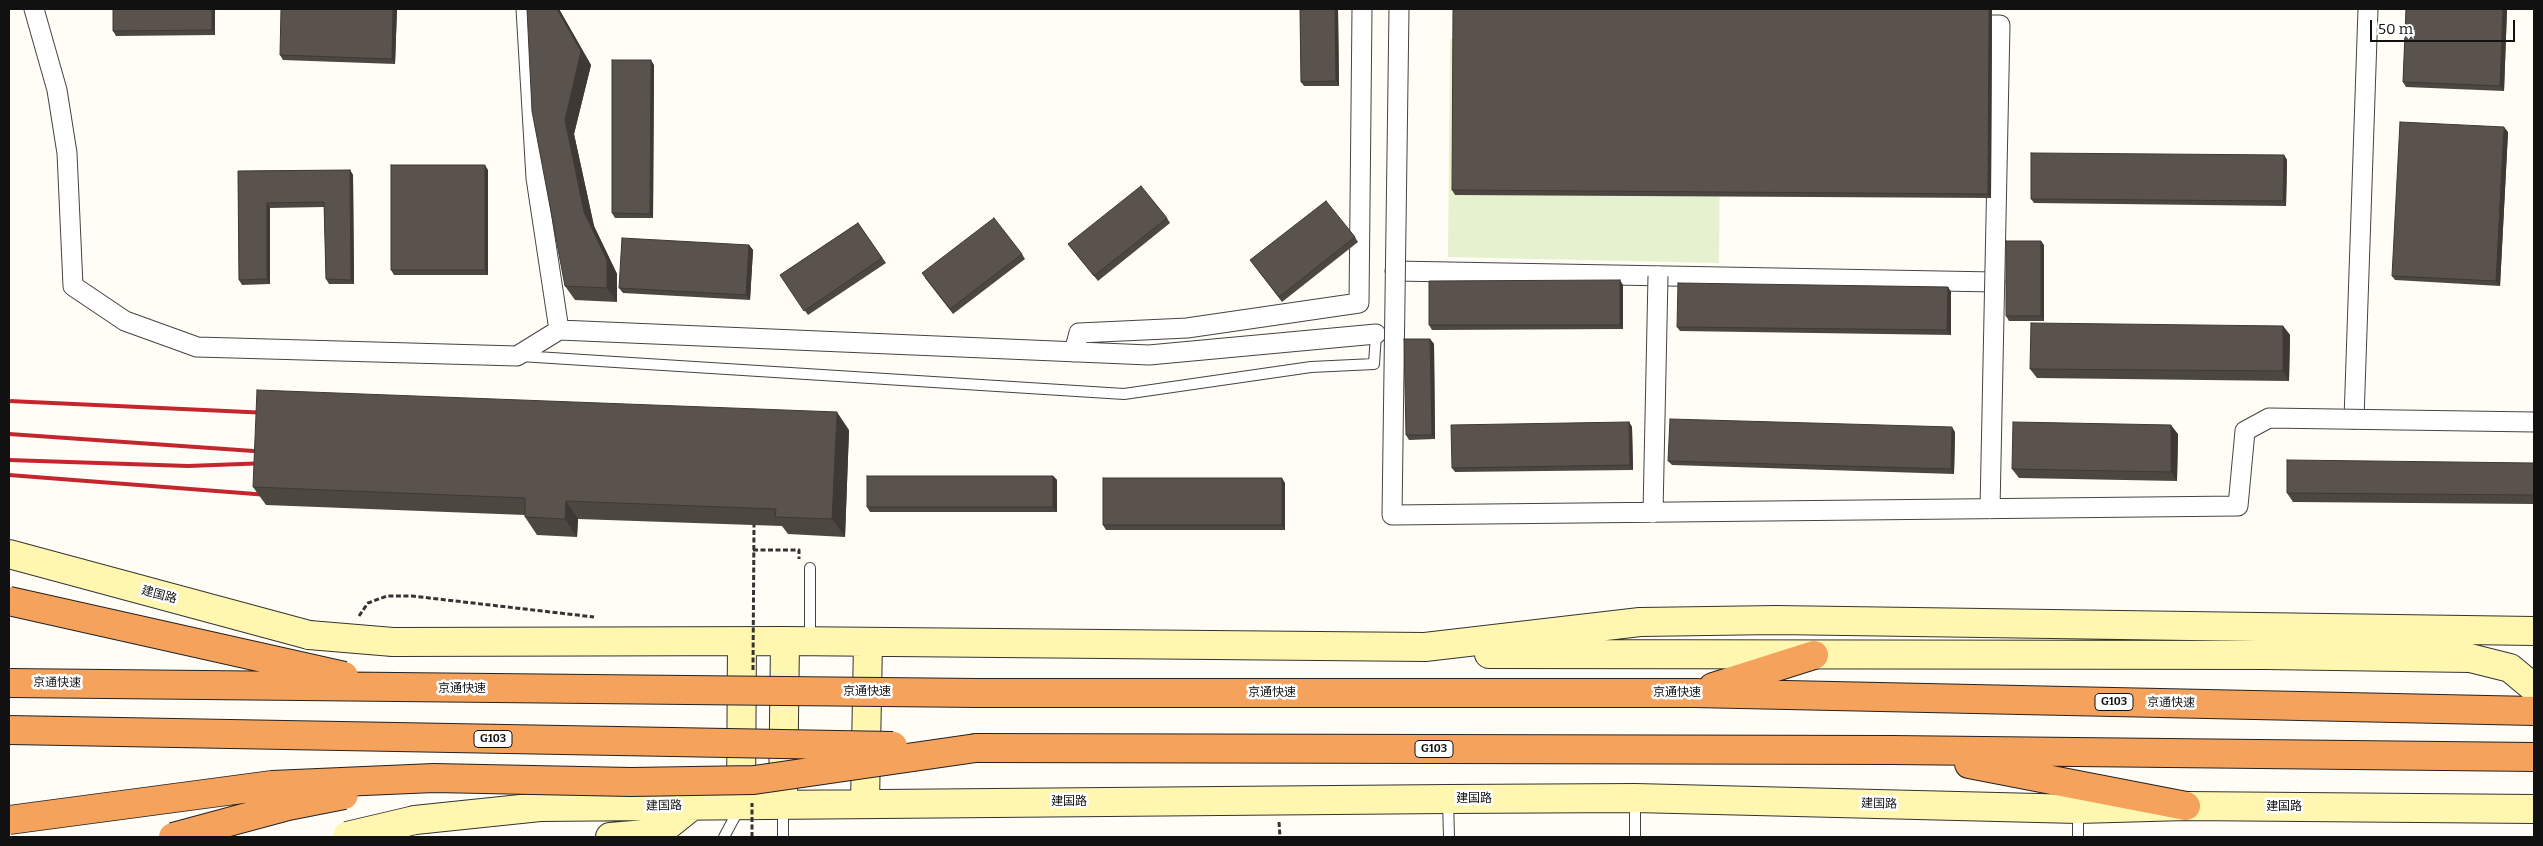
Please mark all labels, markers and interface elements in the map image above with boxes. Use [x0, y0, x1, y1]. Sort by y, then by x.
scale bar [2373, 10, 2518, 42]
text: 50 m [2378, 20, 2413, 38]
street label: 建国路 [140, 583, 178, 607]
street label: 京通快速 [33, 675, 81, 691]
street label: 京通快速 [438, 682, 486, 696]
street label: 京通快速 [843, 685, 891, 699]
street label: 京通快速 [1248, 686, 1296, 700]
street label: 京通快速 [1653, 686, 1701, 700]
road number: G103 [2095, 694, 2133, 710]
street label: 京通快速 [2147, 695, 2195, 711]
road number: G103 [474, 731, 512, 748]
road number: G103 [1415, 741, 1453, 758]
street label: 建国路 [1456, 792, 1492, 806]
street label: 建国路 [1051, 795, 1087, 809]
street label: 建国路 [1861, 796, 1897, 812]
street label: 建国路 [646, 798, 682, 814]
street label: 建国路 [2266, 800, 2302, 814]

